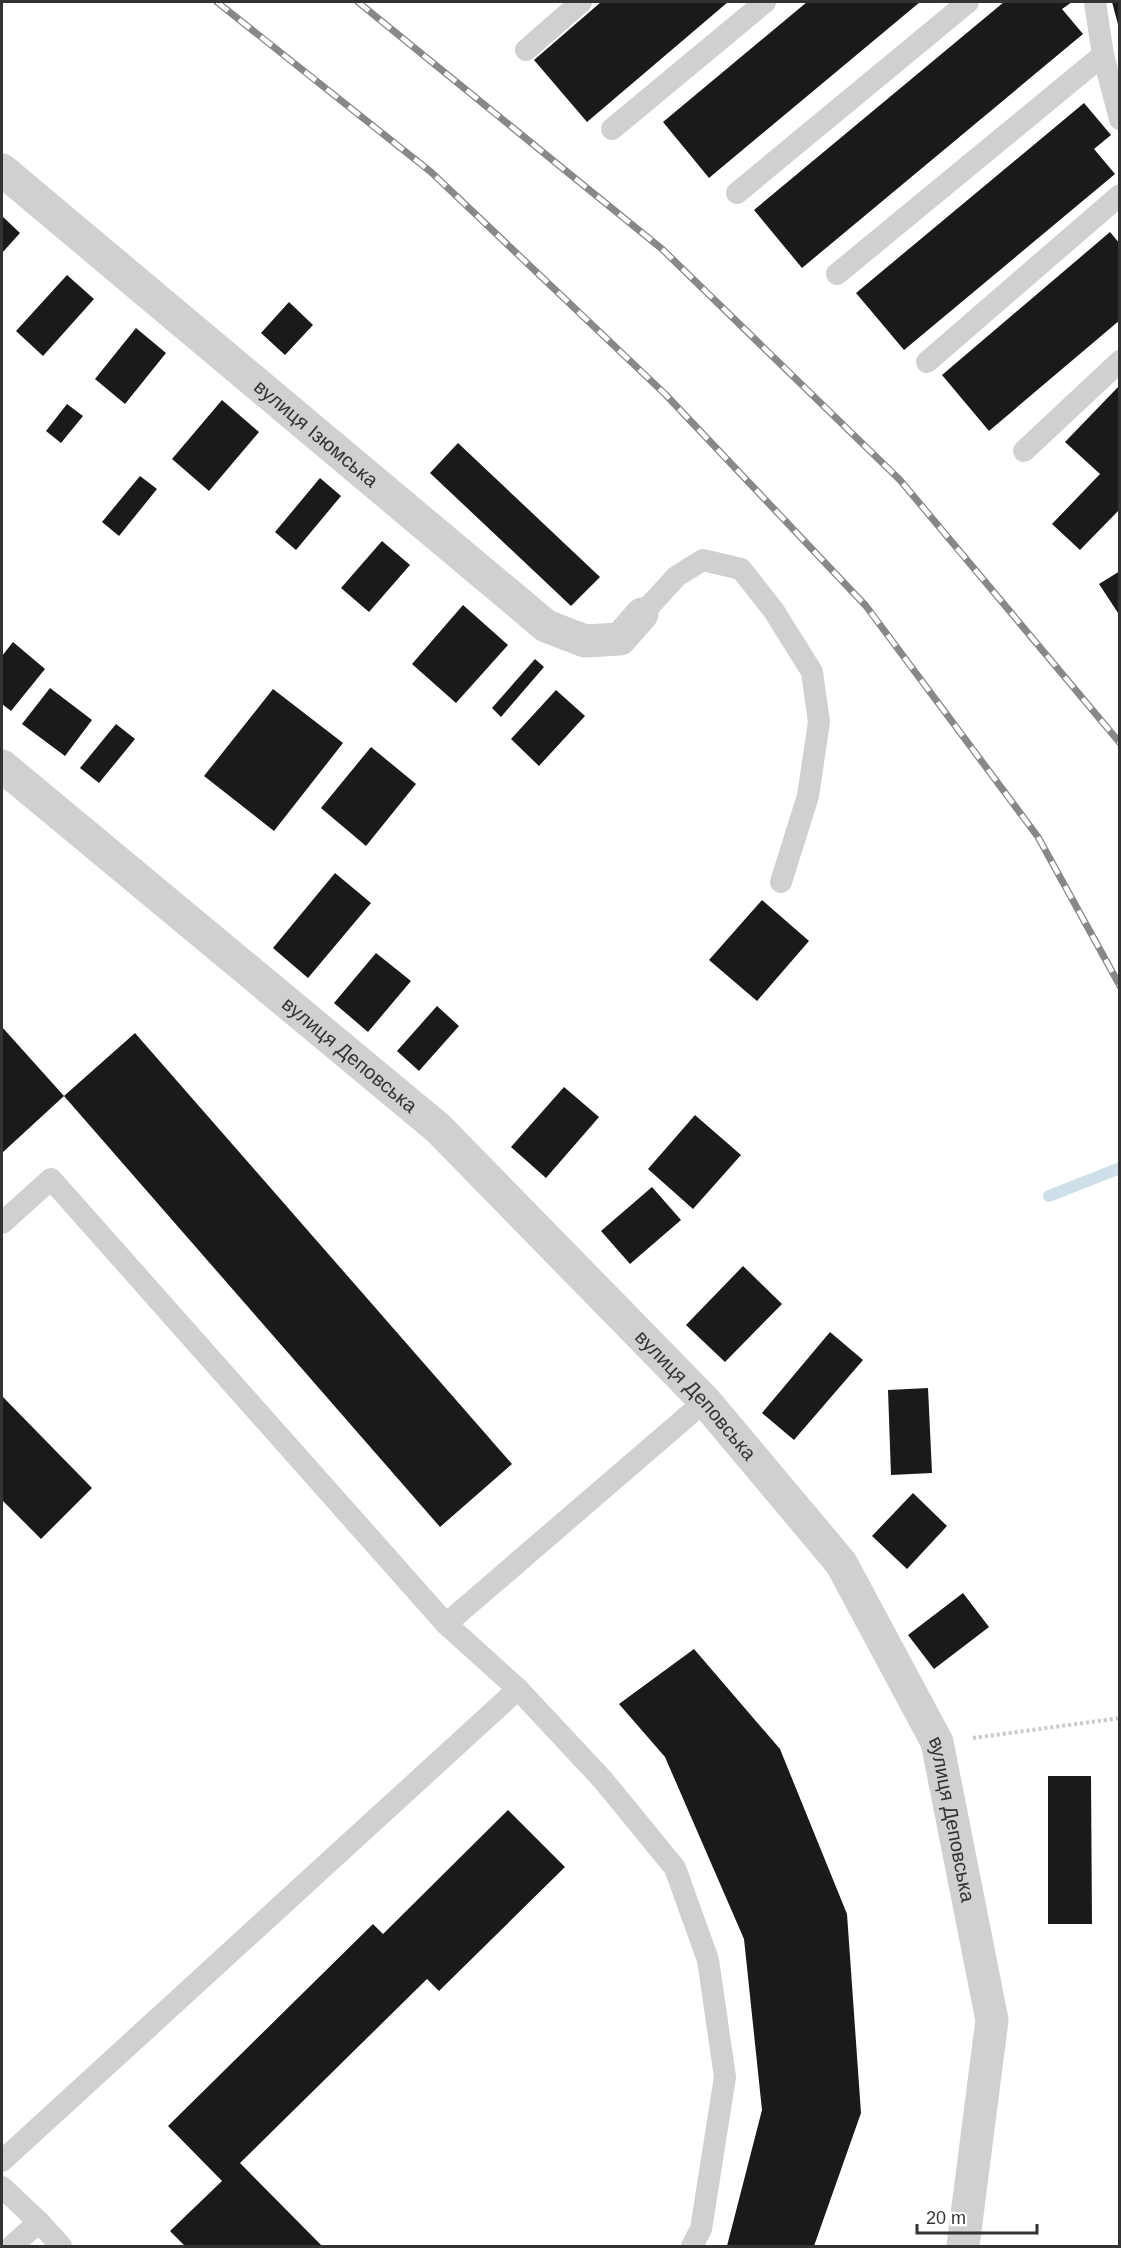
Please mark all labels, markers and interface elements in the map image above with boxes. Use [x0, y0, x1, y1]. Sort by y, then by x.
street label: вулиця Ізюмська [250, 375, 383, 492]
street label: вулиця Деповська [278, 993, 422, 1118]
street label: вулиця Деповська [631, 1326, 761, 1465]
street label: вулиця Деповська [925, 1732, 980, 1905]
scale bar [917, 2197, 1037, 2235]
text: 20 m [926, 2208, 966, 2228]

